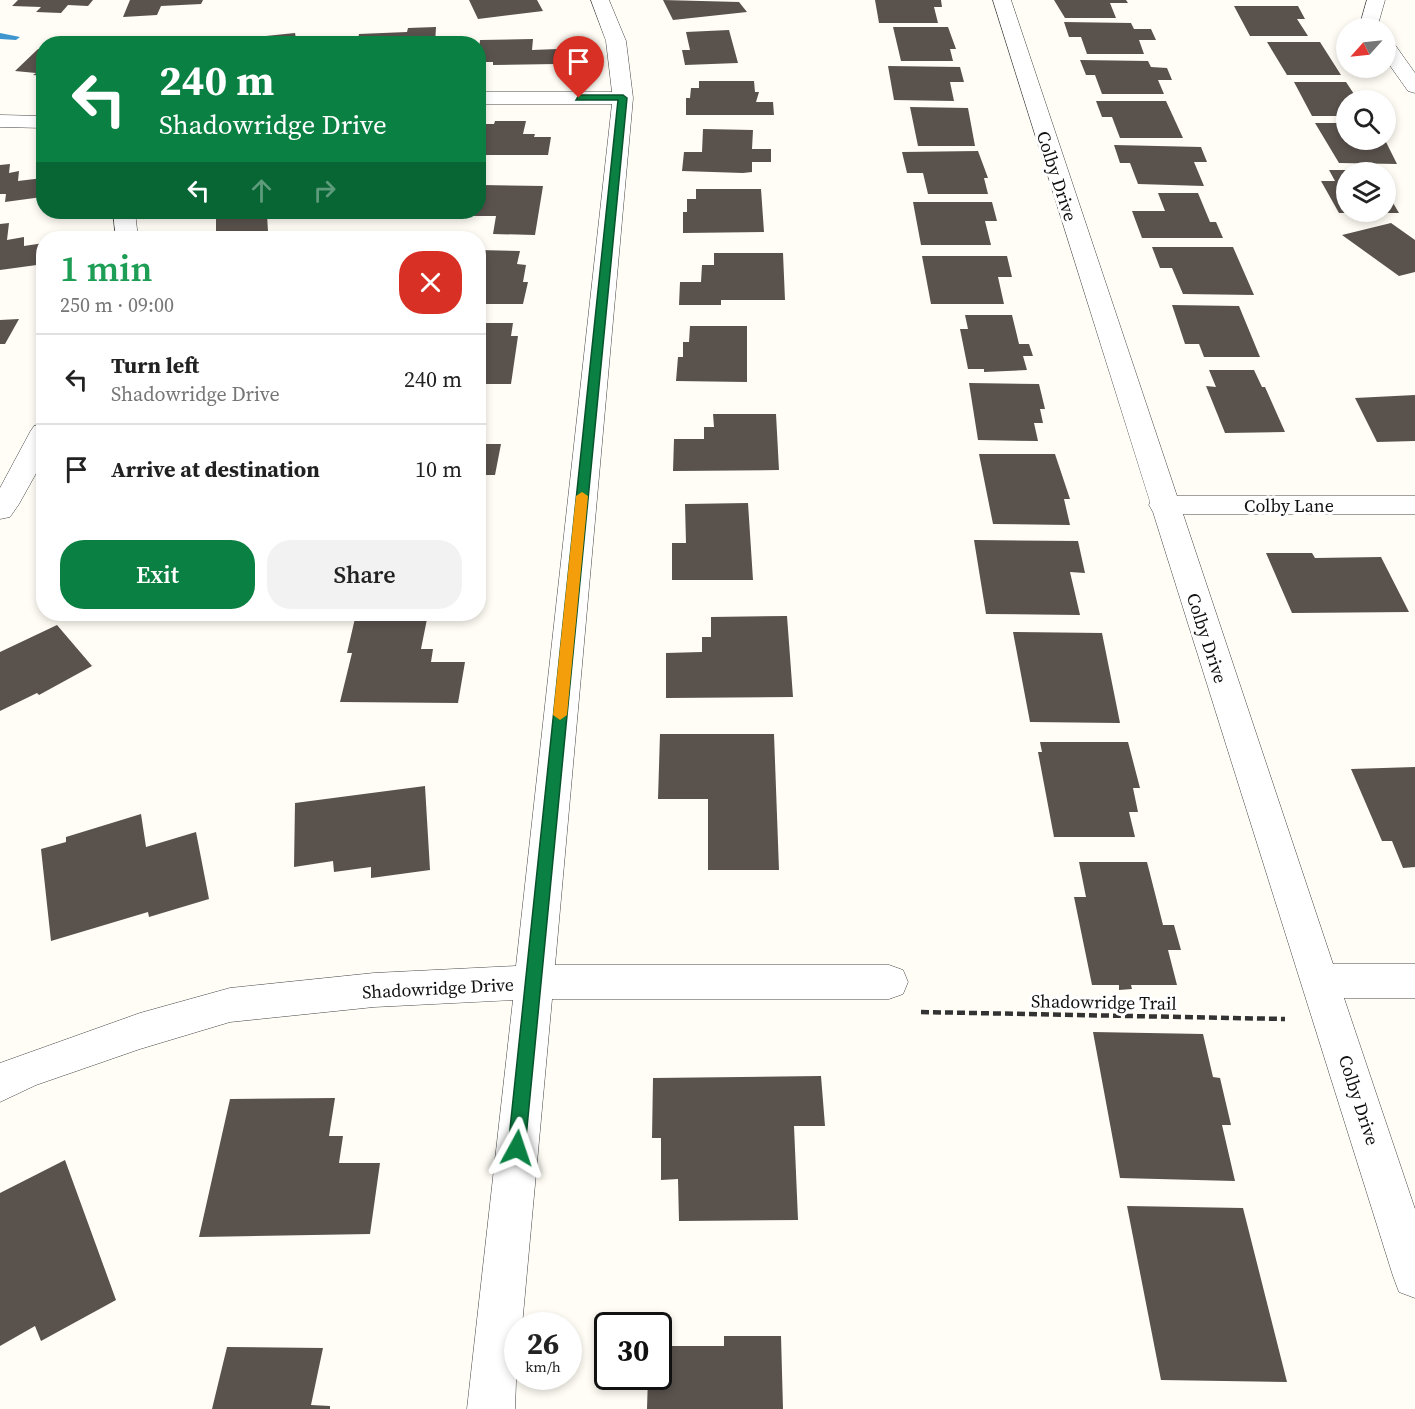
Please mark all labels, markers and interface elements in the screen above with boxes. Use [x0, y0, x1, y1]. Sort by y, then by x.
north arrow [1336, 18, 1396, 78]
map controls [1336, 18, 1396, 222]
pin [553, 36, 604, 98]
icon: arrive [562, 45, 595, 78]
text: 240 m [159, 51, 274, 109]
icon: left [60, 60, 138, 138]
button: search [1336, 90, 1396, 150]
text: Shadowridge Drive [159, 106, 387, 143]
street label: Colby Drive [1031, 128, 1083, 224]
button: layers [1336, 162, 1396, 222]
icon: left [182, 174, 215, 207]
icon: ahead [245, 174, 278, 207]
icon: right [308, 174, 341, 207]
text: 1 min [60, 244, 152, 293]
button: close [399, 251, 462, 314]
text: 250 m · 09:00 [60, 291, 174, 319]
text: Turn left [111, 350, 199, 380]
icon: left [60, 363, 93, 396]
text: 240 m [404, 364, 462, 394]
text: Shadowridge Drive [111, 380, 280, 408]
icon: arrive [60, 453, 93, 486]
text: Arrive at destination [111, 454, 320, 484]
text: 10 m [415, 454, 462, 484]
street label: Colby Lane [1244, 493, 1334, 518]
button: Exit [60, 540, 255, 609]
button: Share [267, 540, 462, 609]
street label: Colby Drive [1181, 590, 1233, 686]
street label: Shadowridge Drive [362, 972, 514, 1004]
street label: Shadowridge Trail [1031, 988, 1177, 1016]
street label: Colby Drive [1333, 1052, 1385, 1148]
position arrow [485, 1116, 549, 1180]
speed limit sign: 30 [594, 1312, 672, 1390]
text: 26 [527, 1323, 559, 1364]
text: km/h [525, 1356, 561, 1377]

